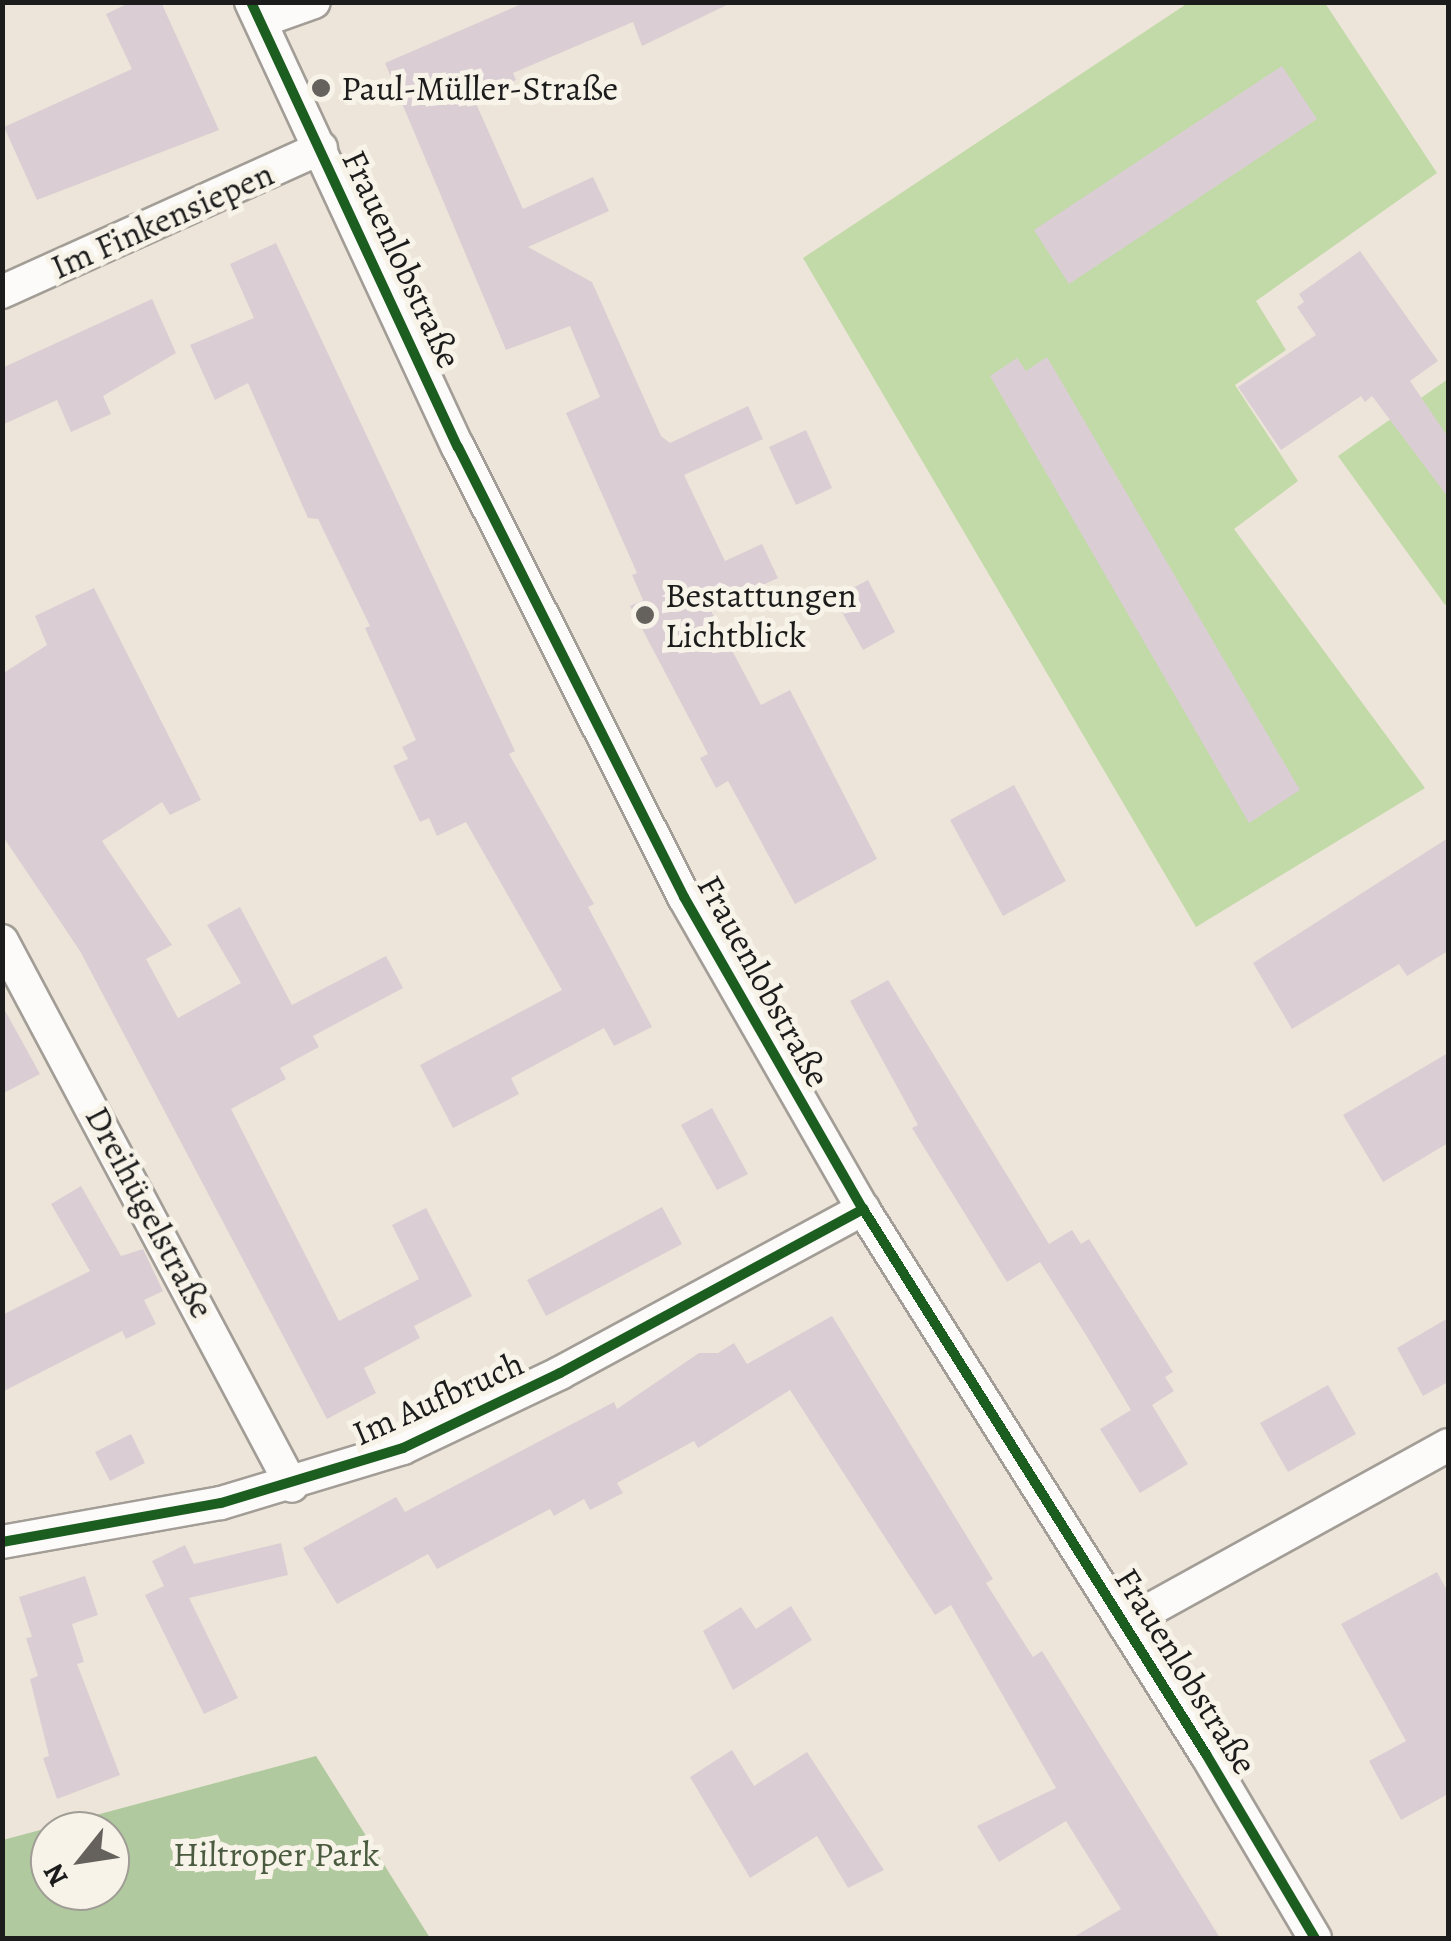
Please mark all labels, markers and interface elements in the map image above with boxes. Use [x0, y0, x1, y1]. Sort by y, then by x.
place label: Paul-Müller-Straße [341, 67, 618, 109]
marker: Paul-Müller-Straße [310, 77, 332, 99]
street label: Frauenlobstraße [333, 143, 471, 375]
street label: Im Finkensiepen [44, 152, 280, 288]
place label: Bestattungen Lichtblick [665, 574, 857, 656]
marker: Bestattungen Lichtblick [634, 604, 656, 626]
street label: Frauenlobstraße [689, 868, 839, 1094]
street label: Dreihügelstraße [77, 1099, 223, 1325]
street label: Im Aufbruch [346, 1342, 530, 1454]
street label: Frauenlobstraße [1106, 1560, 1266, 1782]
north arrow [30, 1811, 130, 1911]
park label: Hiltroper Park [173, 1833, 379, 1875]
text: N [34, 1857, 77, 1893]

